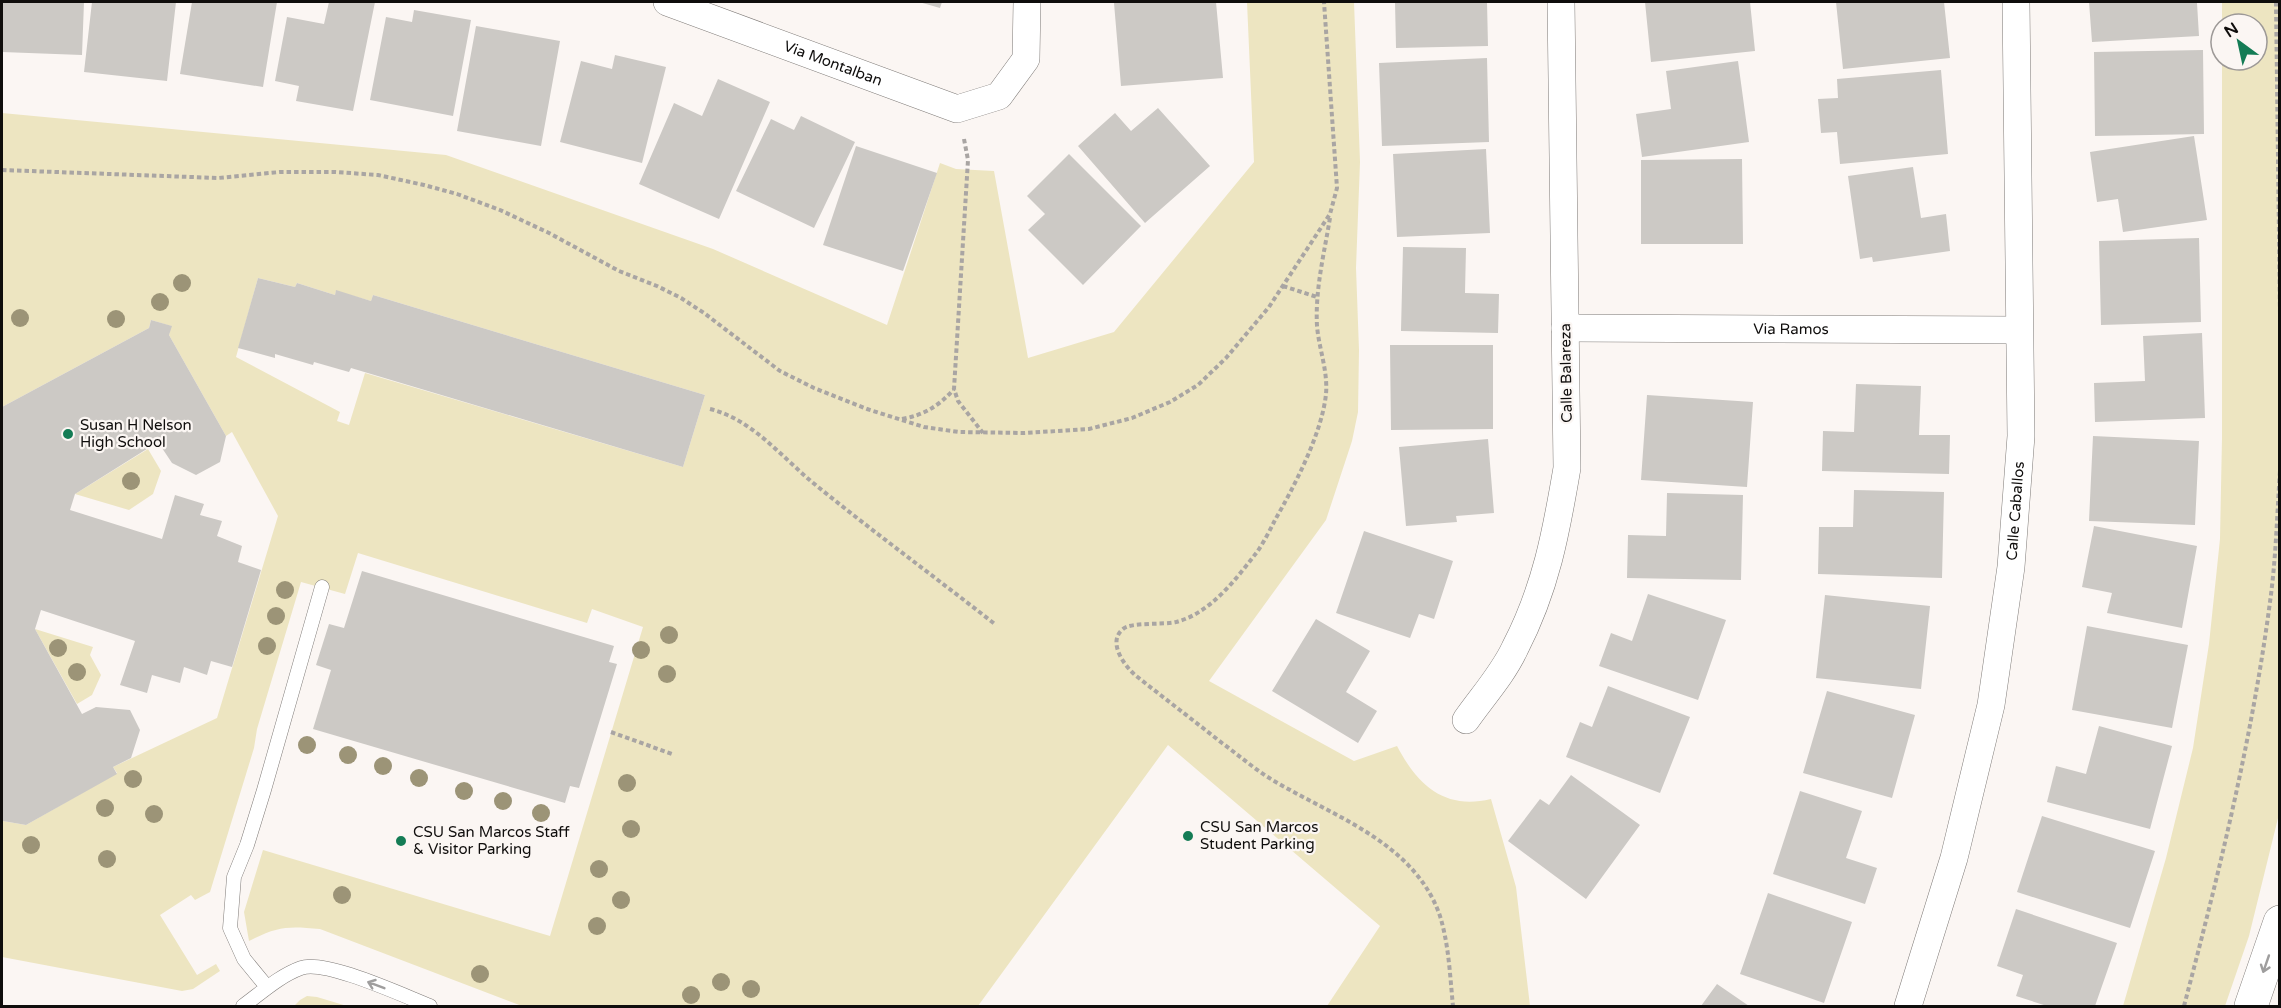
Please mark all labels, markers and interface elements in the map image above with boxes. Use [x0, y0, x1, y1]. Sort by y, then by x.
north arrow [2209, 12, 2269, 72]
text: N [2221, 18, 2242, 42]
street label: Via Montalban [781, 37, 885, 90]
street label: Via Ramos [1753, 320, 1829, 338]
street label: Calle Balareza [1556, 323, 1576, 423]
place label: Susan H Nelson High School [80, 416, 192, 451]
marker: Susan H Nelson High School [61, 427, 75, 441]
street label: Calle Caballos [2003, 461, 2028, 561]
place label: CSU San Marcos Student Parking [1200, 818, 1318, 853]
place label: CSU San Marcos Staff & Visitor Parking [413, 823, 570, 858]
marker: CSU San Marcos Student Parking [1181, 829, 1195, 843]
marker: CSU San Marcos Staff & Visitor Parking [394, 834, 408, 848]
one-way arrow [2259, 954, 2270, 973]
one-way arrow [367, 979, 385, 990]

